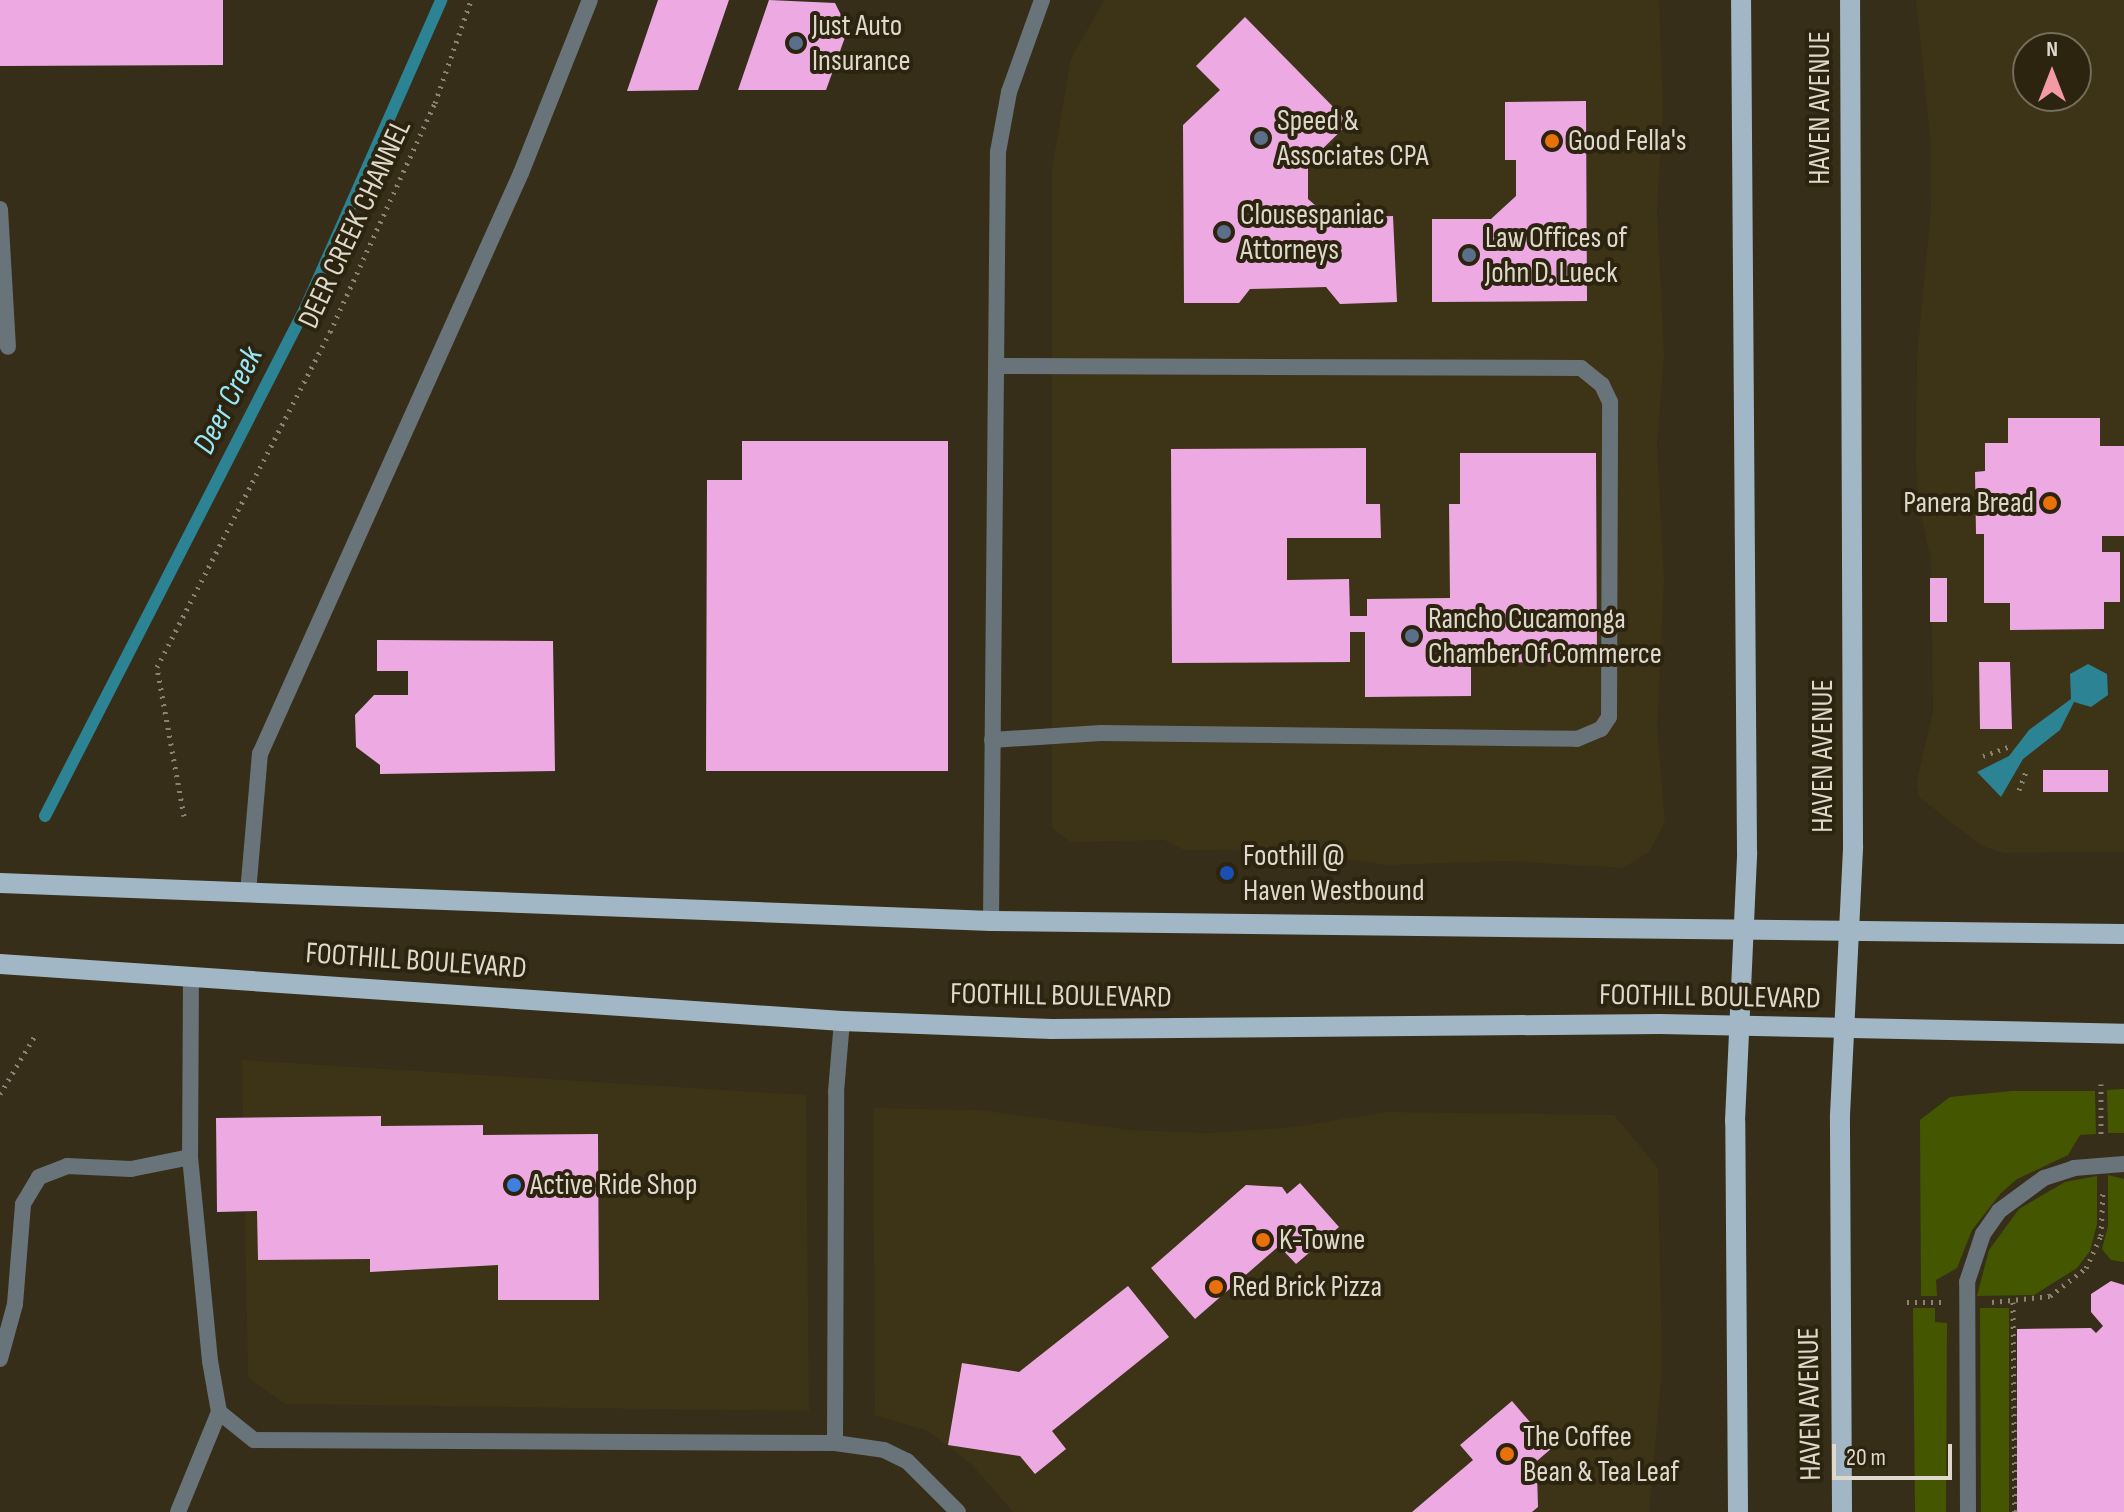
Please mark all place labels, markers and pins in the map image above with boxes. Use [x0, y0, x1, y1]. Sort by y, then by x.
place label: Just Auto Insurance [812, 8, 911, 78]
marker: Just Auto Insurance [787, 34, 805, 52]
place label: Speed & Associates CPA [1277, 103, 1429, 174]
place label: Good Fella's [1568, 123, 1686, 159]
marker: Speed & Associates CPA [1252, 129, 1270, 147]
marker: Good Fella's [1543, 132, 1561, 150]
place label: Clousespaniac Attorneys [1240, 197, 1385, 268]
place label: Law Offices of John D. Lueck [1485, 220, 1627, 290]
marker: Clousespaniac Attorneys [1215, 223, 1233, 241]
marker: Law Offices of John D. Lueck [1460, 246, 1478, 264]
place label: Panera Bread [1903, 485, 2034, 521]
marker: Panera Bread [2041, 494, 2059, 512]
place label: Rancho Cucamonga Chamber Of Commerce [1428, 601, 1662, 672]
marker: Rancho Cucamonga Chamber Of Commerce [1403, 627, 1421, 645]
place label: Foothill @ Haven Westbound [1243, 838, 1424, 908]
marker: Foothill @ Haven Westbound [1218, 864, 1236, 882]
place label: Active Ride Shop [530, 1167, 697, 1203]
marker: Active Ride Shop [505, 1176, 523, 1194]
place label: K-Towne [1279, 1222, 1365, 1258]
marker: K-Towne [1254, 1231, 1272, 1249]
place label: Red Brick Pizza [1232, 1269, 1382, 1305]
marker: Red Brick Pizza [1207, 1278, 1225, 1296]
place label: The Coffee Bean & Tea Leaf [1523, 1419, 1679, 1490]
marker: The Coffee Bean & Tea Leaf [1498, 1445, 1516, 1463]

